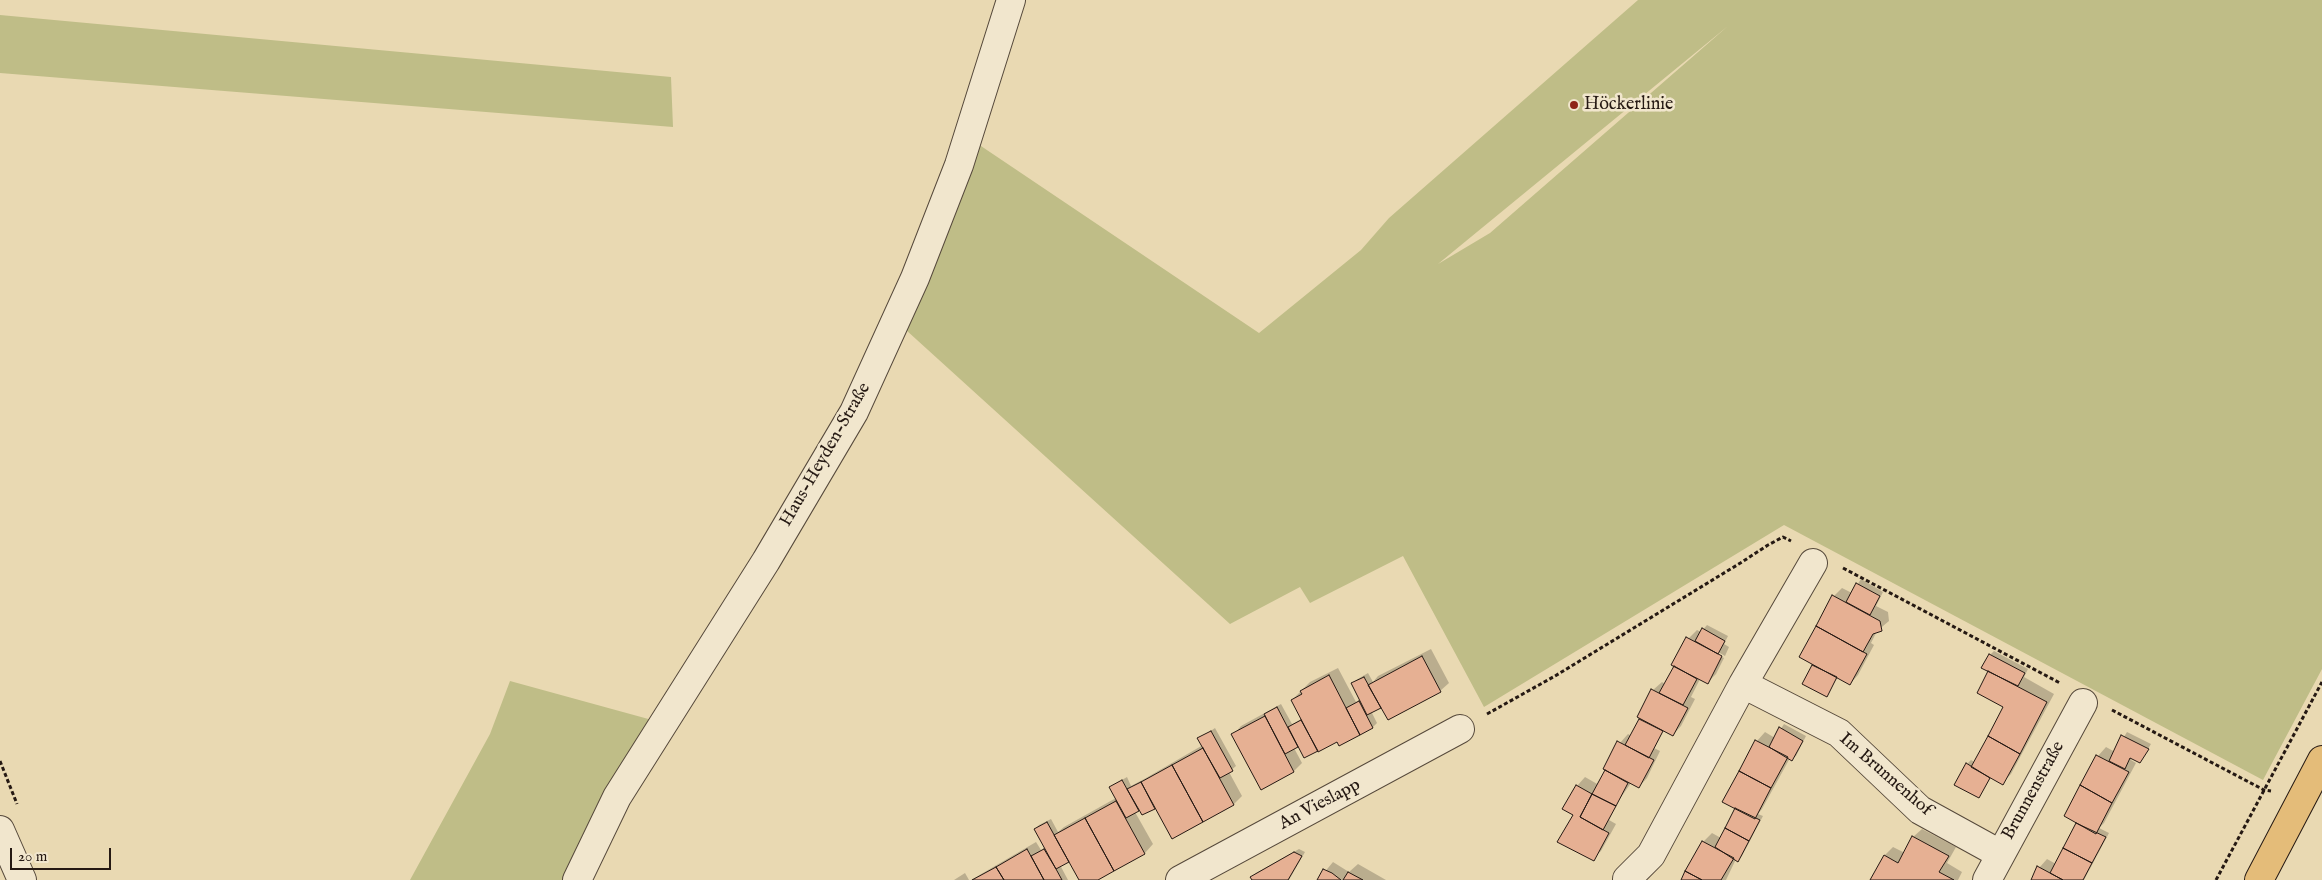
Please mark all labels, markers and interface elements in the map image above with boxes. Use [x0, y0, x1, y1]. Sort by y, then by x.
place label: Höckerlinie [1584, 94, 1673, 116]
marker: Höckerlinie [1568, 99, 1580, 111]
street label: Haus-Heyden-Straße [776, 379, 876, 531]
street label: Im Brunnenhof [1834, 729, 1936, 821]
street label: Brunnenstraße [1998, 738, 2070, 844]
street label: An Vieslapp [1276, 775, 1364, 835]
scale bar [12, 838, 114, 870]
text: 20 m [18, 847, 47, 866]

